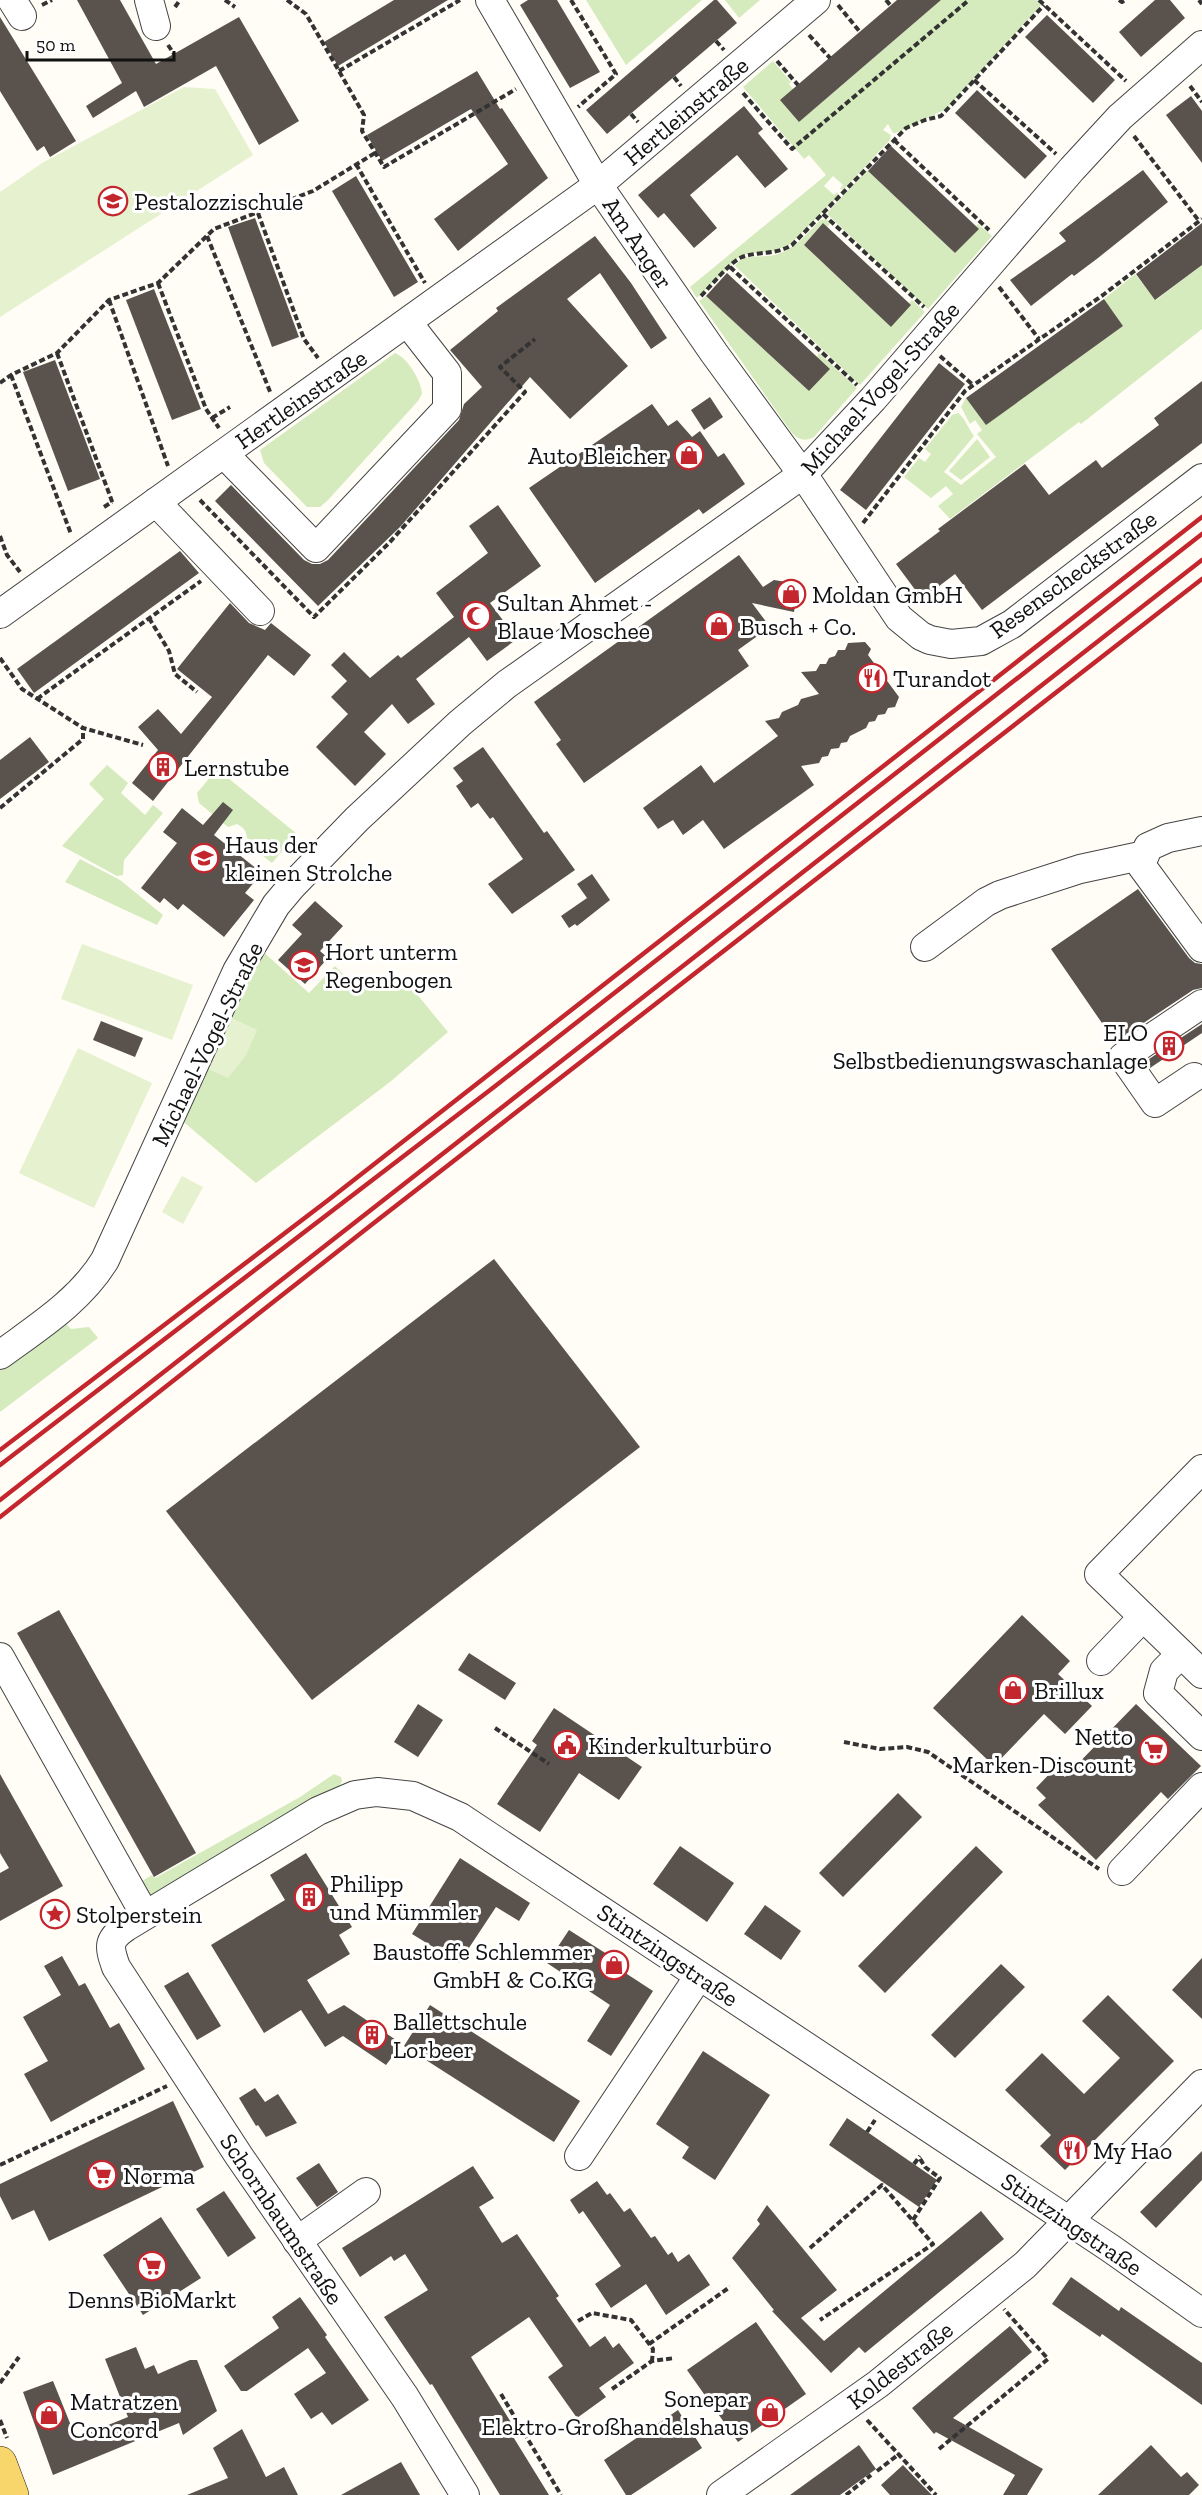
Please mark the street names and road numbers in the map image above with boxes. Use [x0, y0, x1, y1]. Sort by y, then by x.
street label: Hertleinstraße [618, 50, 754, 172]
street label: Am Anger [597, 191, 679, 295]
street label: Michael-Vogel-Straße [794, 295, 966, 481]
street label: Hertleinstraße [230, 343, 372, 455]
street label: Resenscheckstraße [984, 504, 1162, 644]
street label: Michael-Vogel-Straße [145, 937, 269, 1151]
street label: Stintzingstraße [592, 1897, 744, 2013]
street label: Schornbaumstraße [214, 2128, 350, 2310]
street label: Stintzingstraße [996, 2166, 1148, 2282]
street label: Koldestraße [841, 2315, 959, 2415]

